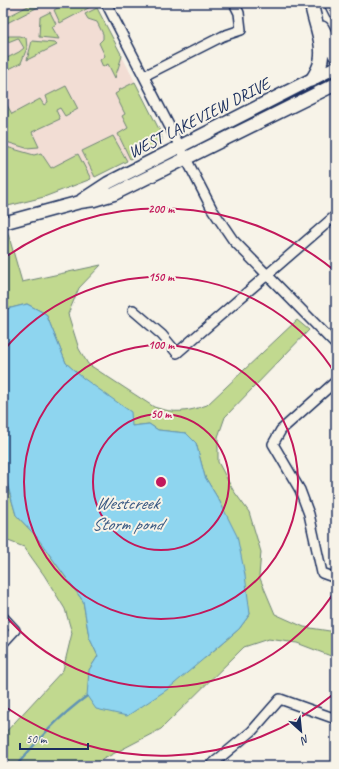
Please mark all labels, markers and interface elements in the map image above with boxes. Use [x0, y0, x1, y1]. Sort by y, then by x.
street label: WEST LAKEVIEW DRIVE [125, 72, 275, 163]
text: 200 m [148, 201, 175, 217]
text: 150 m [148, 269, 175, 285]
text: 100 m [148, 337, 175, 353]
text: 50 m [151, 406, 172, 422]
centre of rings [154, 475, 168, 489]
water label: Westcreek Storm pond [92, 492, 168, 535]
north arrow [281, 711, 321, 751]
scale bar [20, 725, 88, 751]
text: 50 m [26, 731, 48, 747]
text: N [297, 732, 312, 749]

